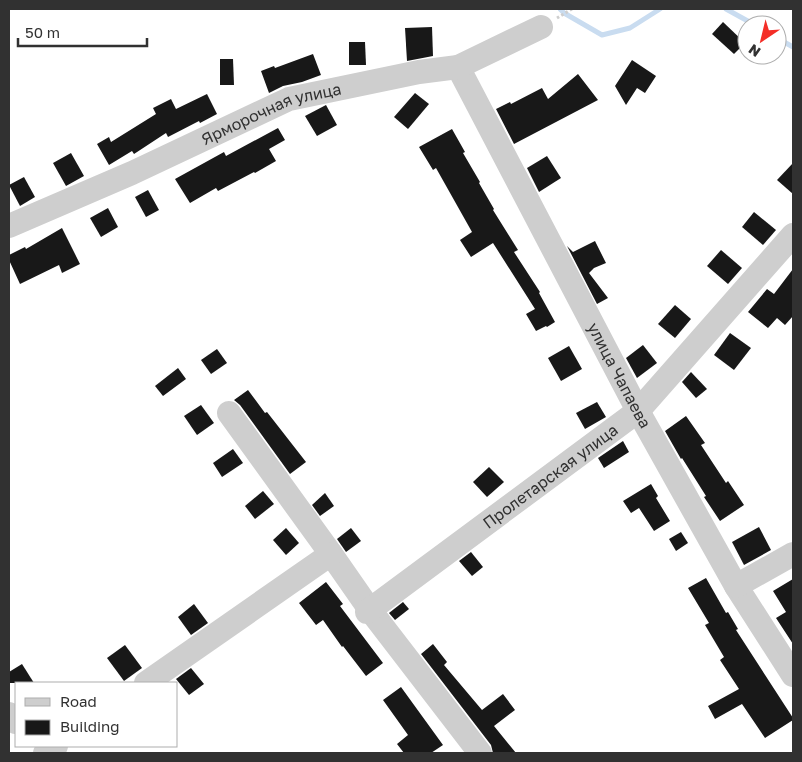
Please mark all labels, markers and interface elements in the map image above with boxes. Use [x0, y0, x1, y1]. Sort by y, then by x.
scale bar [18, 15, 146, 47]
north arrow [737, 15, 787, 65]
text: 50 m [25, 23, 60, 41]
text: N [745, 41, 763, 61]
street label: Ярморочная улица [198, 78, 343, 149]
street label: улица Чапаева [583, 319, 656, 432]
street label: Пролетарская улица [479, 420, 622, 533]
legend [15, 682, 178, 747]
text: Road [60, 692, 97, 710]
text: Building [60, 717, 120, 735]

